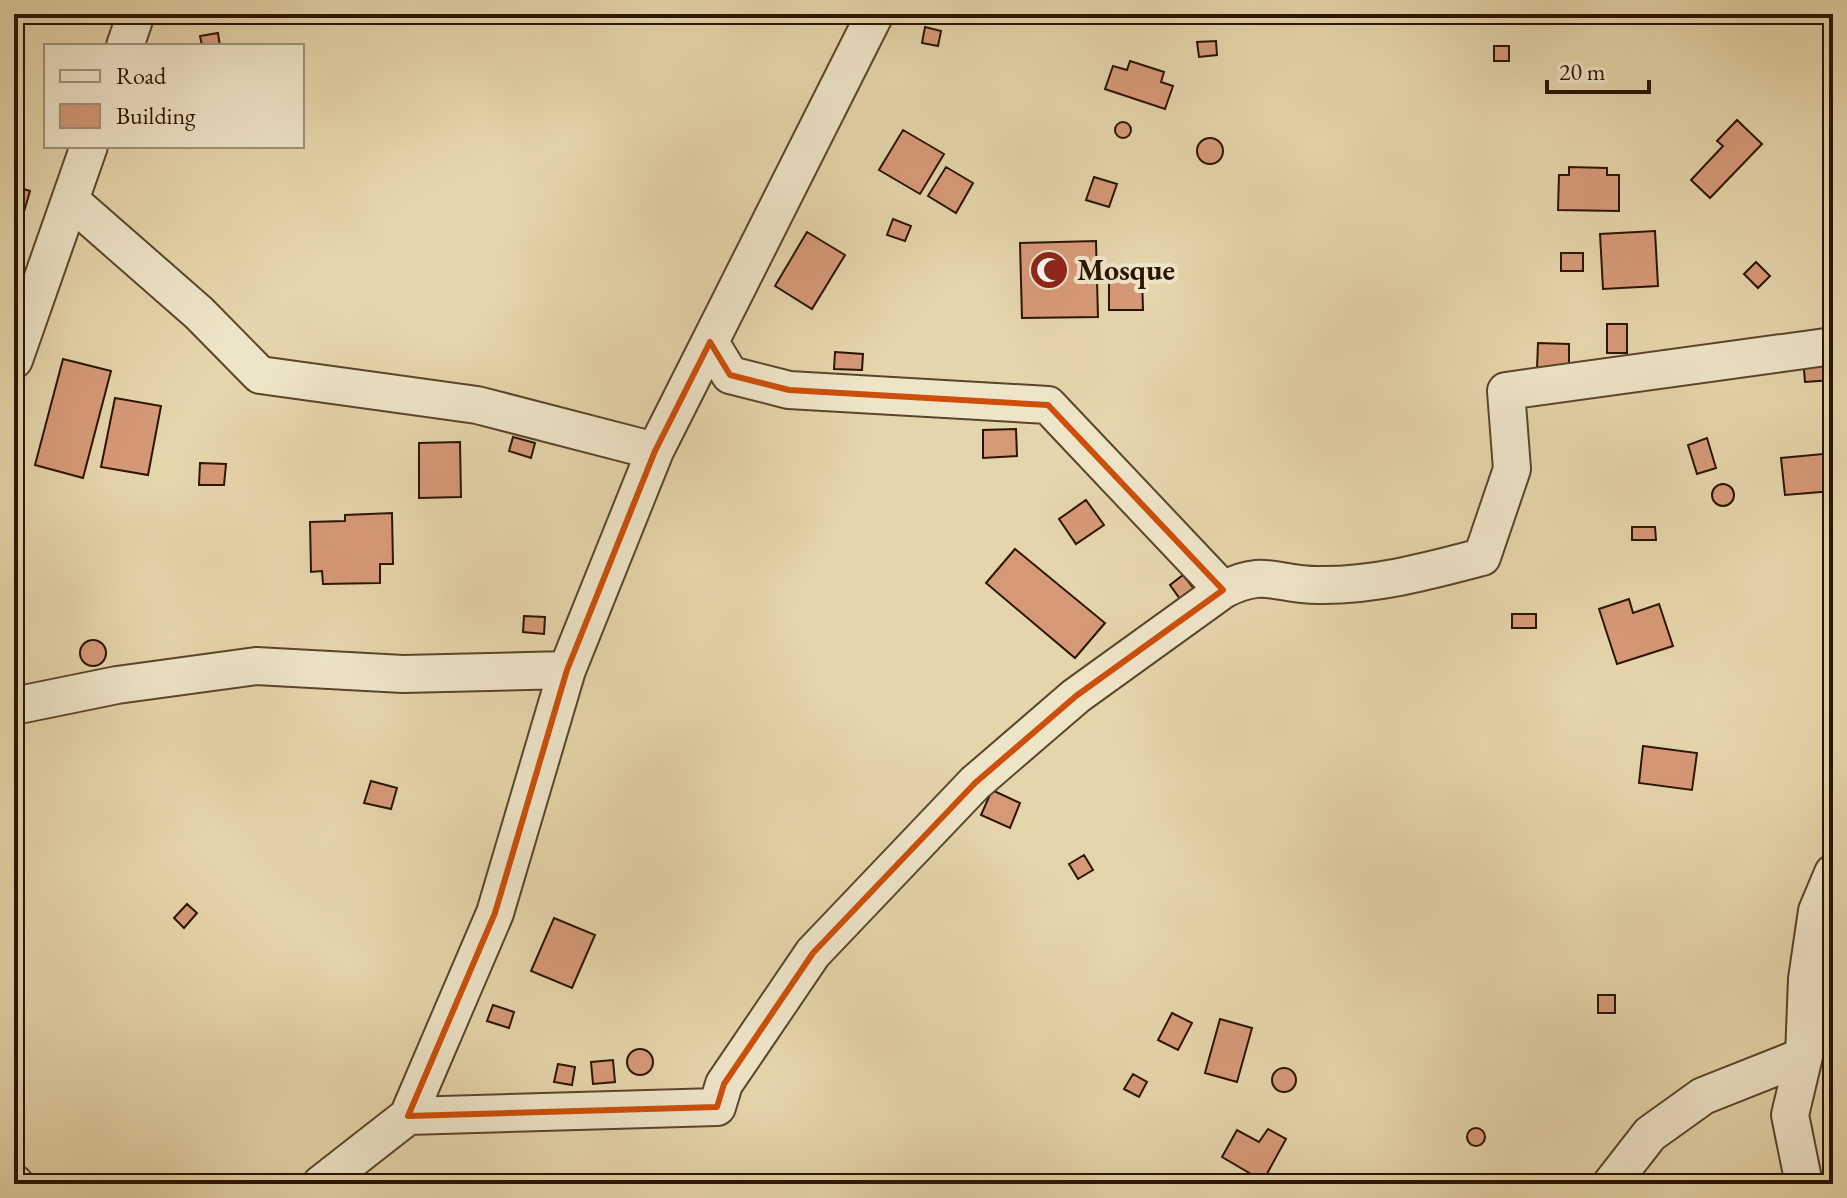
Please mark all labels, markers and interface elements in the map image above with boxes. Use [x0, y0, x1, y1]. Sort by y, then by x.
legend [44, 44, 304, 148]
scale bar [1547, 44, 1649, 94]
text: 20 m [1559, 56, 1606, 87]
text: Road [116, 60, 167, 91]
text: Building [116, 100, 196, 131]
mosque icon: Mosque [1028, 249, 1070, 291]
place label: Mosque [1077, 250, 1175, 289]

